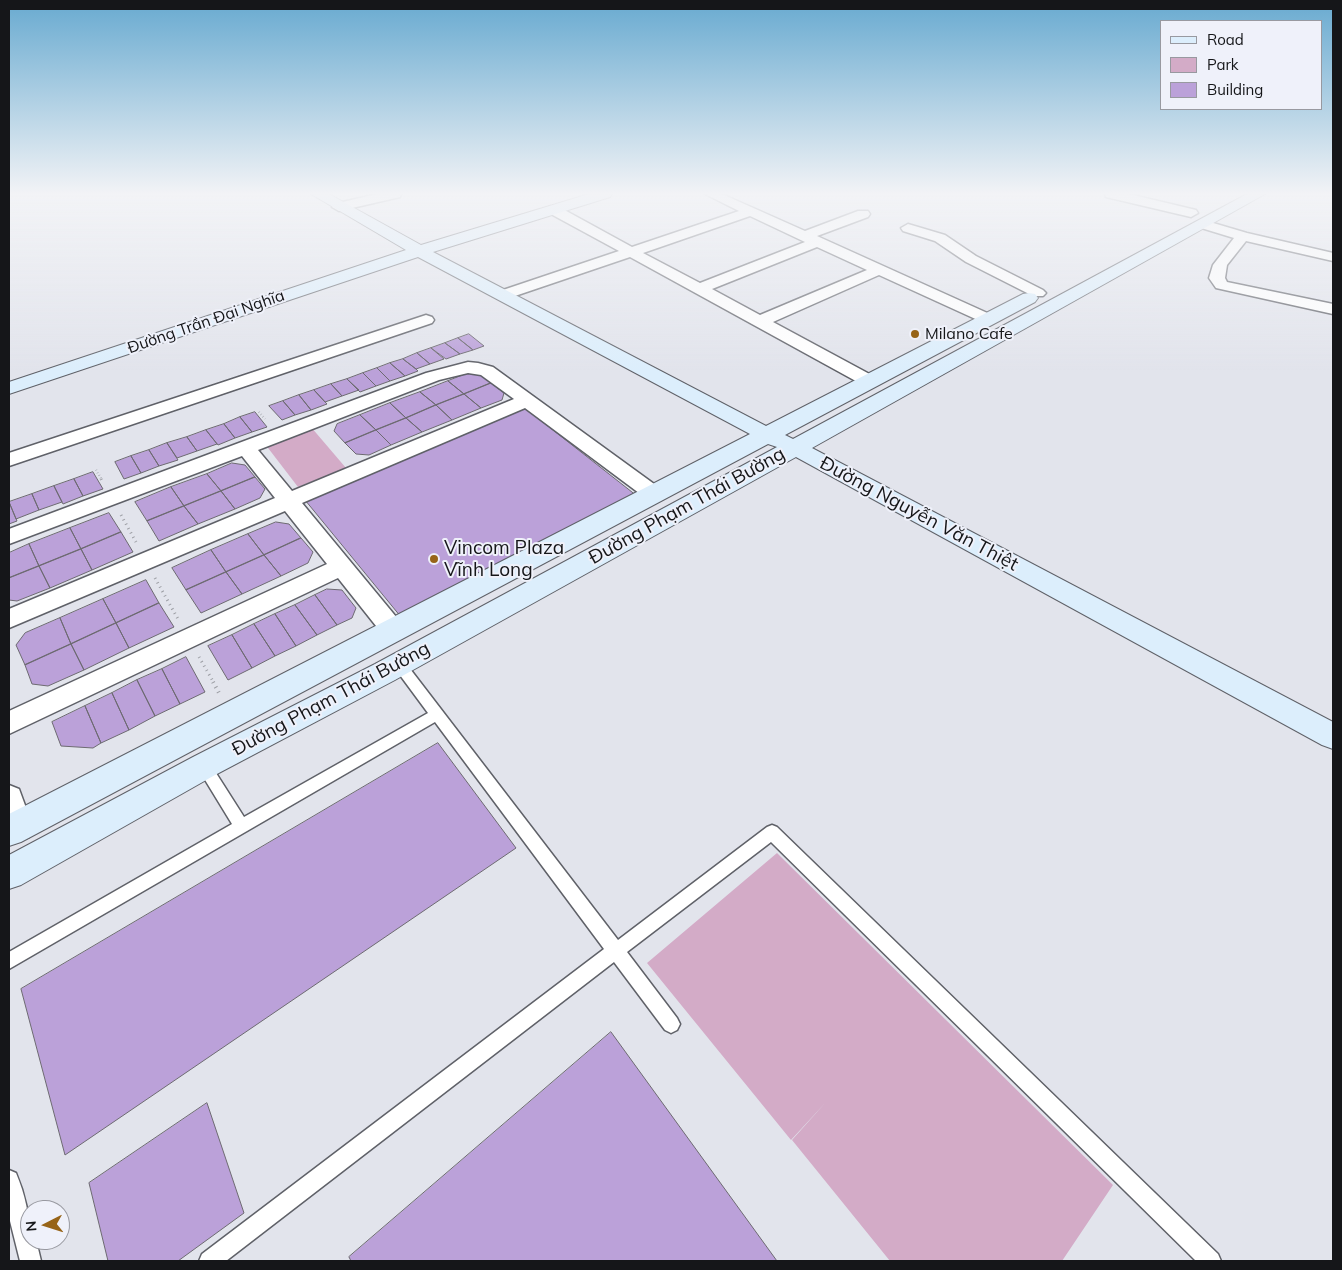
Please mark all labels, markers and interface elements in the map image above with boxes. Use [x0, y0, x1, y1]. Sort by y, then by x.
legend [1160, 20, 1322, 110]
text: Road [1207, 30, 1244, 49]
text: Park [1207, 55, 1239, 74]
text: Building [1207, 80, 1263, 99]
street label: Đường Trần Đại Nghĩa [125, 286, 287, 358]
place label: Milano Cafe [925, 324, 1013, 344]
marker: Milano Cafe [909, 328, 921, 340]
street label: Đường Phạm Thái Bường [585, 442, 789, 570]
street label: Đường Nguyễn Văn Thiệt [816, 452, 1022, 576]
place label: Vincom Plaza Vĩnh Long [444, 537, 564, 581]
marker: Vincom Plaza Vĩnh Long [428, 553, 440, 565]
street label: Đường Phạm Thái Bường [228, 637, 434, 761]
north arrow [20, 1200, 70, 1250]
text: N [22, 1220, 40, 1232]

